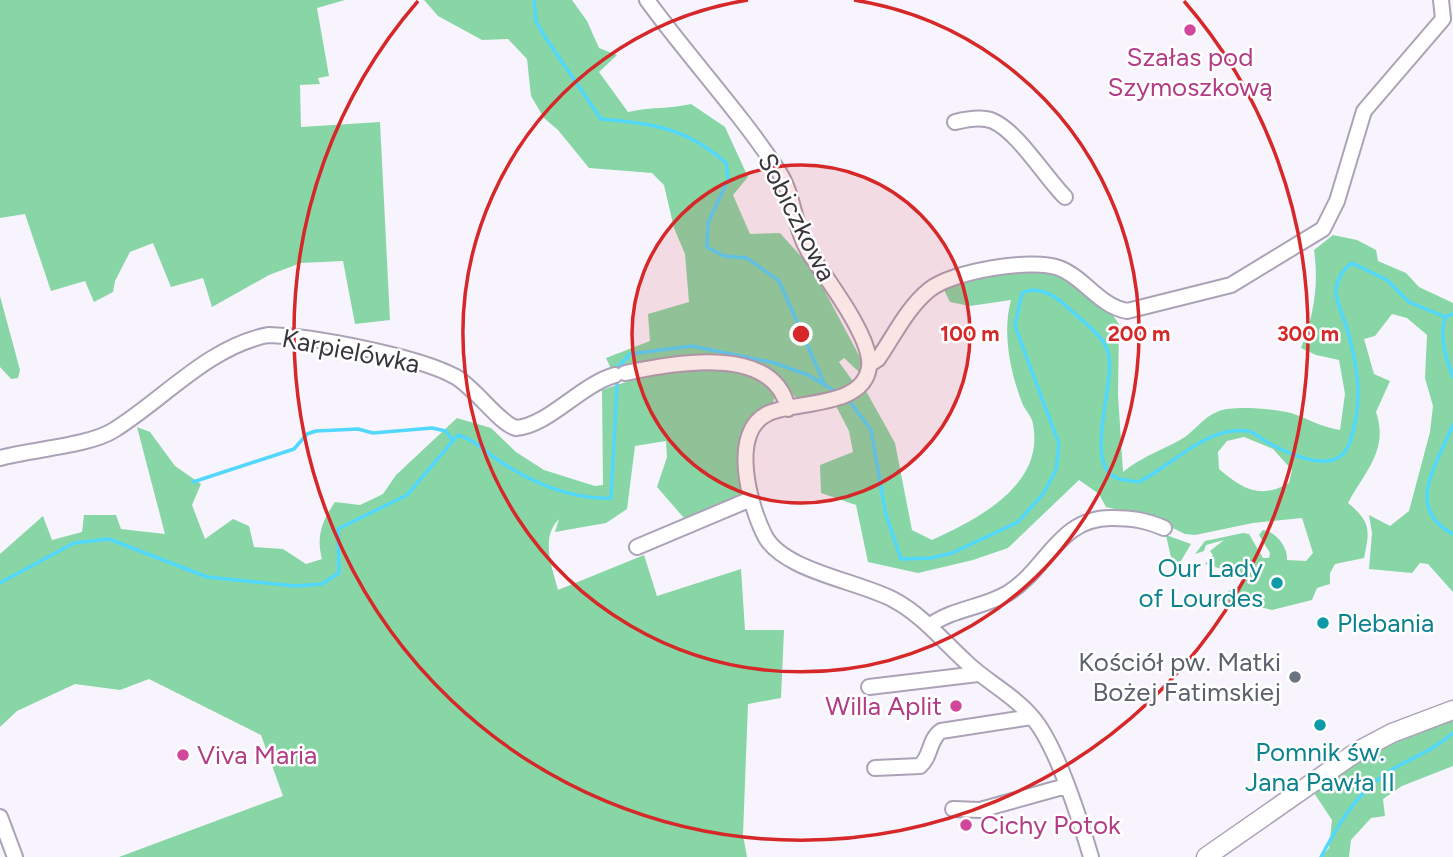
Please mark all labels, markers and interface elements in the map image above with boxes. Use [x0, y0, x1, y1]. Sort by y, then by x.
marker: Szałas pod Szymoszkową [1182, 22, 1198, 38]
place label: Szałas pod Szymoszkową [1108, 41, 1272, 103]
street label: Sobiczkowa [751, 148, 843, 286]
text: 100 m [940, 321, 1000, 346]
text: 200 m [1108, 321, 1170, 346]
text: 300 m [1277, 321, 1339, 346]
street label: Karpielówka [279, 322, 423, 380]
centre of rings [789, 322, 813, 346]
place label: Our Lady of Lourdes [1138, 552, 1263, 614]
marker: Our Lady of Lourdes [1269, 575, 1285, 591]
place label: Plebania [1337, 607, 1434, 639]
marker: Plebania [1315, 615, 1331, 631]
place label: Kościół pw. Matki Bożej Fatimskiej [1078, 646, 1281, 708]
marker: Kościół pw. Matki Bożej Fatimskiej [1287, 669, 1303, 685]
place label: Willa Aplit [825, 690, 942, 722]
marker: Willa Aplit [948, 698, 964, 714]
marker: Pomnik św. Jana Pawła II [1312, 717, 1328, 733]
place label: Pomnik św. Jana Pawła II [1245, 736, 1395, 798]
place label: Viva Maria [197, 739, 317, 771]
marker: Viva Maria [175, 747, 191, 763]
place label: Cichy Potok [980, 809, 1121, 841]
marker: Cichy Potok [958, 817, 974, 833]

